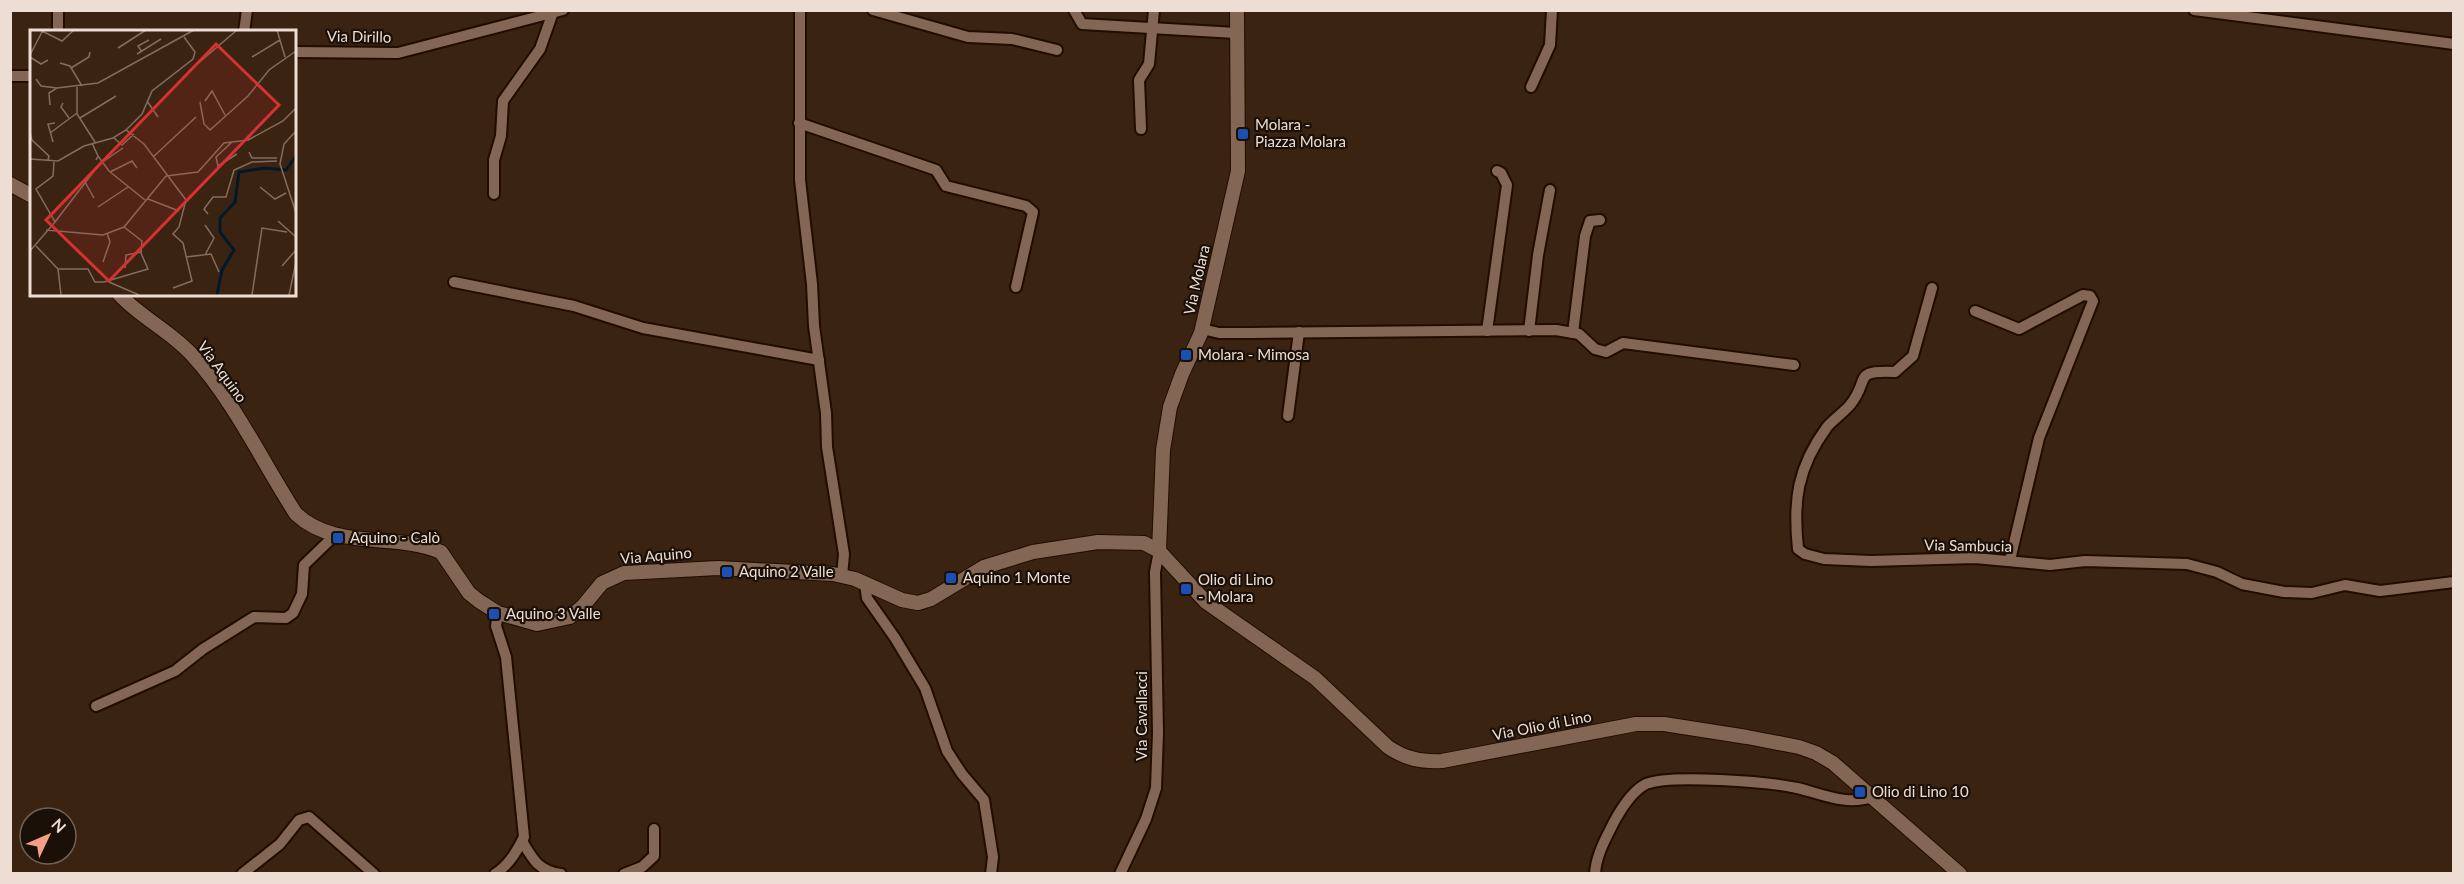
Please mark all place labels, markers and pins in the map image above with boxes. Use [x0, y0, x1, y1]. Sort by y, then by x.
place label: Molara - Piazza Molara [1255, 115, 1346, 150]
marker: Molara - Piazza Molara [1236, 127, 1250, 141]
place label: Molara - Mimosa [1198, 345, 1309, 363]
marker: Molara - Mimosa [1179, 348, 1193, 362]
place label: Aquino - Calò [350, 528, 440, 546]
marker: Aquino - Calò [331, 531, 345, 545]
place label: Aquino 2 Valle [739, 562, 834, 580]
marker: Aquino 2 Valle [720, 565, 734, 579]
place label: Aquino 1 Monte [963, 568, 1070, 586]
place label: Olio di Lino - Molara [1198, 570, 1273, 605]
marker: Aquino 1 Monte [944, 571, 958, 585]
marker: Olio di Lino - Molara [1179, 582, 1193, 596]
place label: Aquino 3 Valle [506, 604, 601, 622]
marker: Aquino 3 Valle [487, 607, 501, 621]
place label: Olio di Lino 10 [1872, 782, 1969, 800]
marker: Olio di Lino 10 [1853, 785, 1867, 799]

